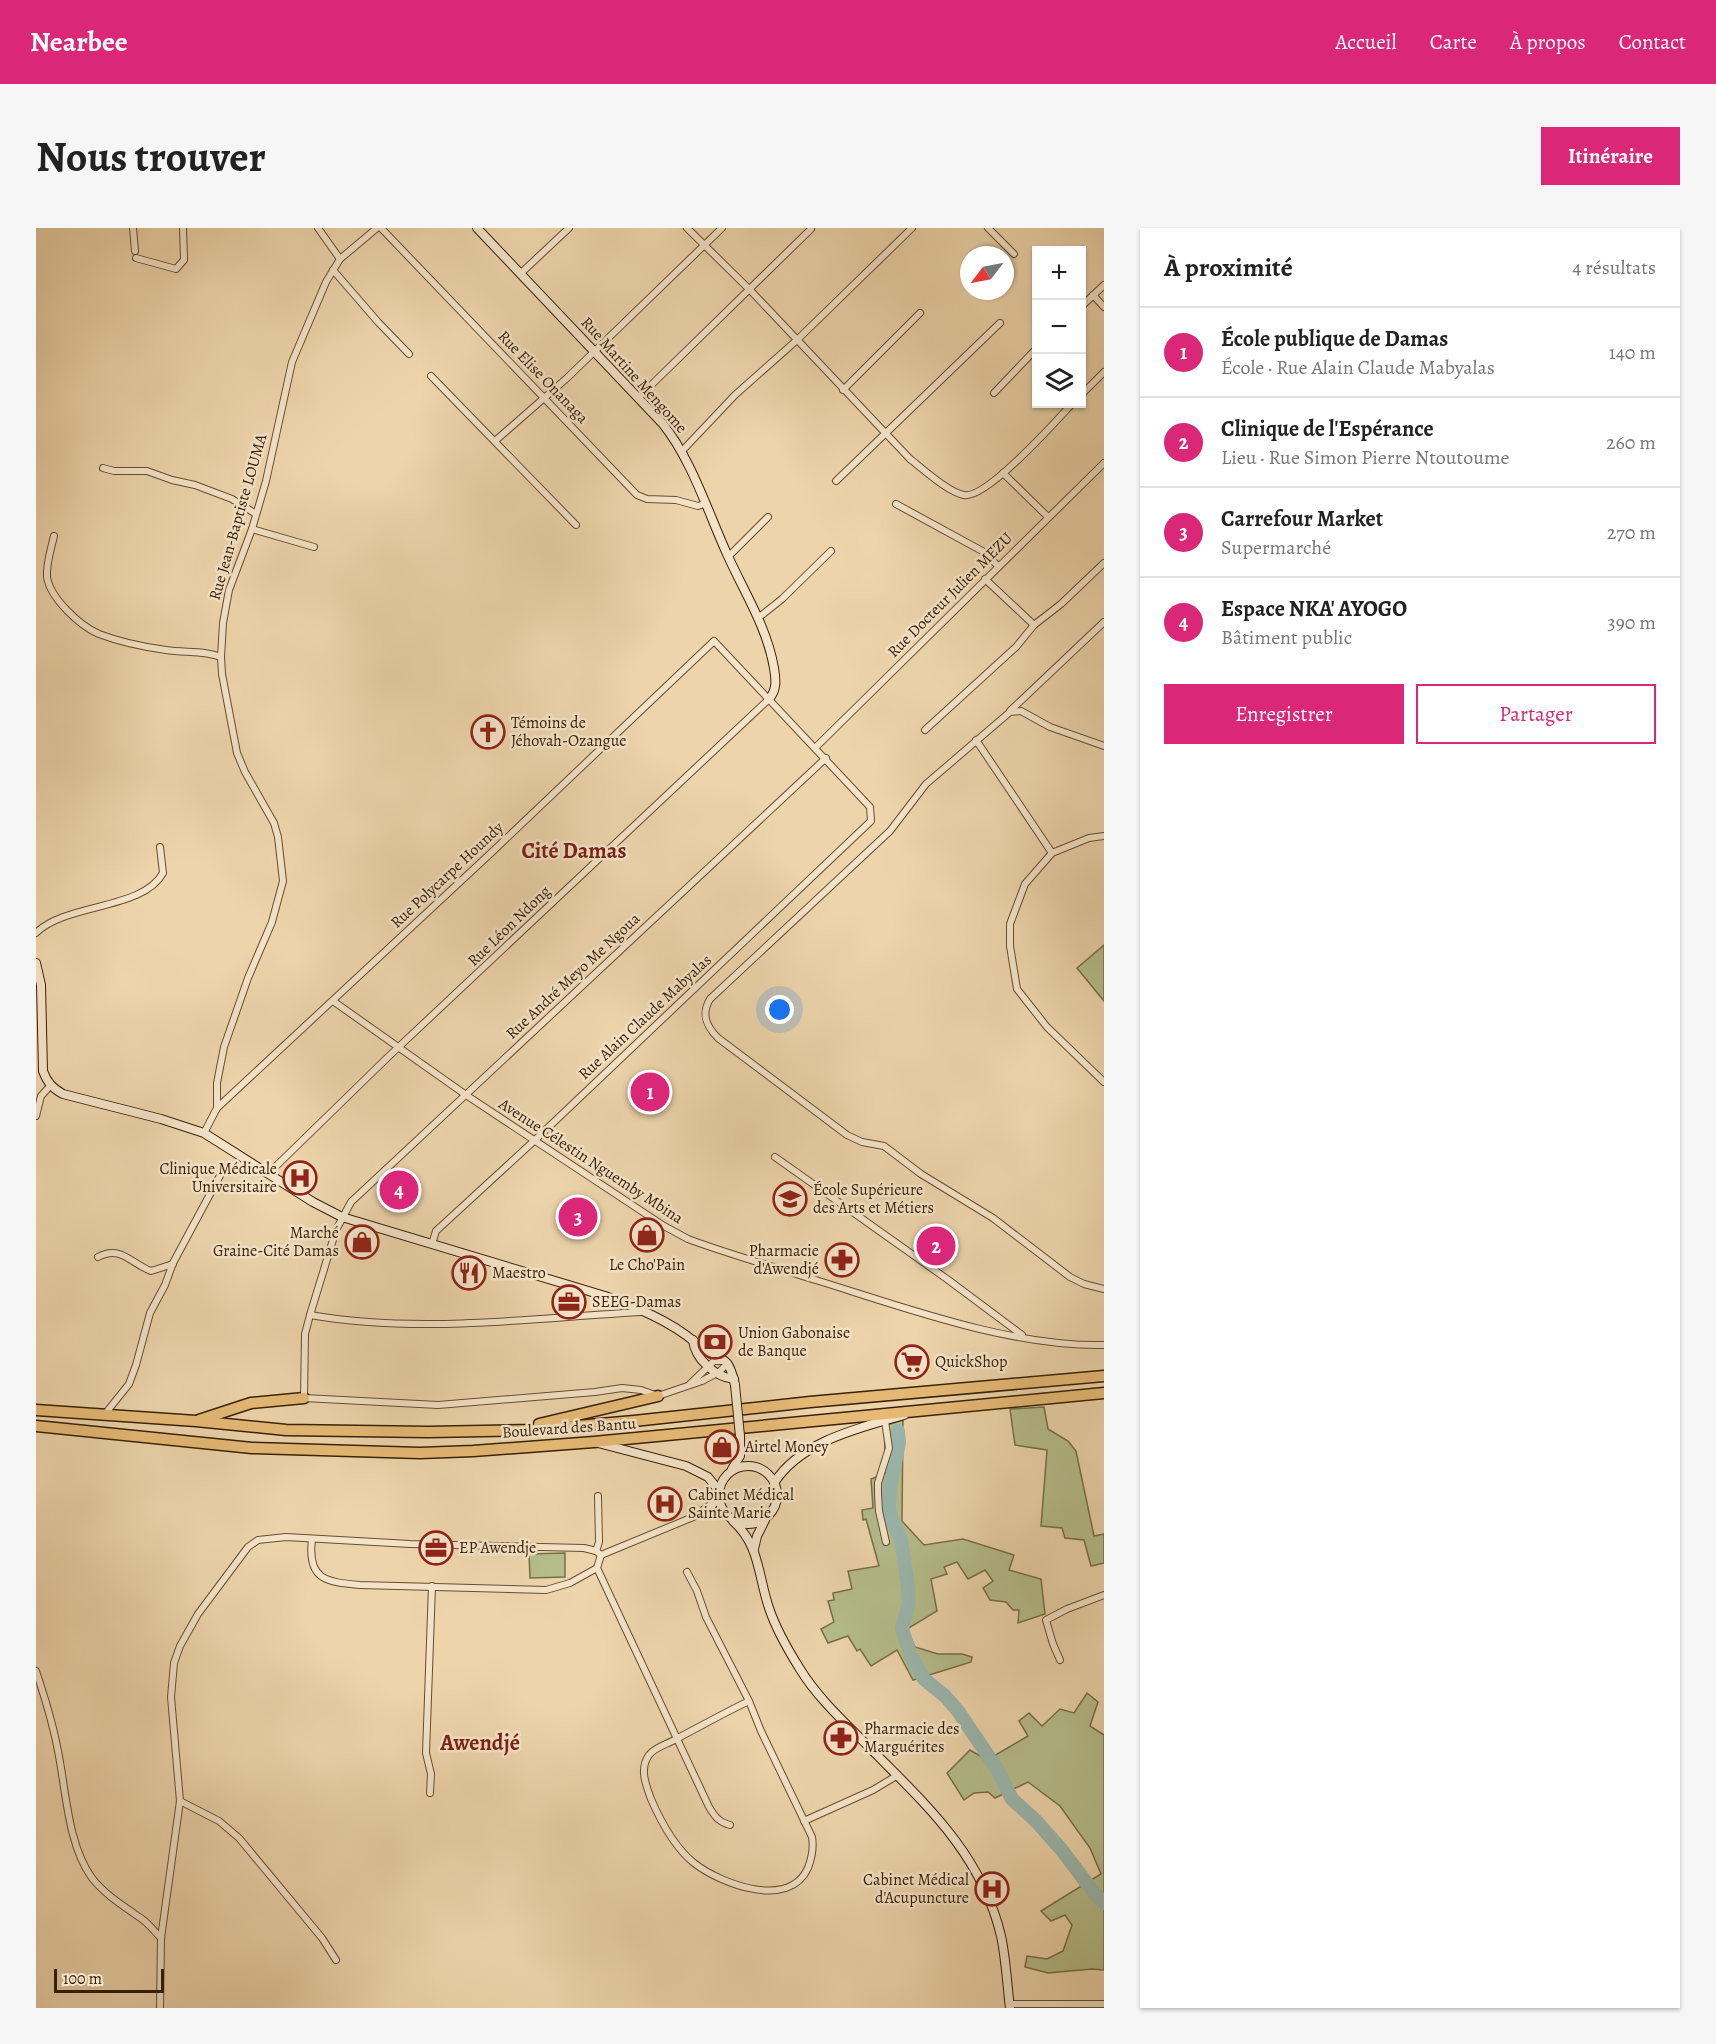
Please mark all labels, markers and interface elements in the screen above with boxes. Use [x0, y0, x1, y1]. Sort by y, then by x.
text: Nearbee [30, 23, 128, 61]
text: Accueil [1335, 28, 1397, 56]
text: Carte [1430, 28, 1477, 56]
text: À propos [1510, 28, 1586, 56]
text: Contact [1619, 28, 1686, 56]
button: Itinéraire [1541, 127, 1680, 185]
text: Nous trouver [36, 128, 266, 185]
north arrow [960, 246, 1014, 300]
map controls [1032, 246, 1086, 408]
button: + [1032, 246, 1086, 300]
text: À proximité [1164, 250, 1293, 285]
text: 4 résultats [1572, 254, 1656, 281]
button: − [1032, 300, 1086, 354]
street label: Rue Martine Mengome [576, 312, 692, 438]
text: École publique de Damas [1221, 324, 1448, 354]
street label: Rue Elise Onanaga [493, 326, 594, 429]
text: 1 [1180, 339, 1187, 366]
text: 140 m [1609, 339, 1656, 366]
button: layers [1032, 354, 1086, 408]
text: École · Rue Alain Claude Mabyalas [1221, 354, 1495, 381]
text: Clinique de l'Espérance [1221, 414, 1434, 444]
text: 2 [1179, 429, 1188, 456]
text: 260 m [1606, 429, 1656, 456]
street label: Rue Jean-Baptiste LOUMA [204, 431, 272, 603]
text: Lieu · Rue Simon Pierre Ntoutoume [1221, 444, 1510, 471]
text: Carrefour Market [1221, 504, 1383, 534]
text: 3 [1179, 519, 1188, 546]
text: 270 m [1607, 519, 1656, 546]
street label: Rue Docteur Julien MEZU [883, 528, 1017, 662]
text: Supermarché [1221, 534, 1331, 561]
text: Espace NKA' AYOGO [1221, 594, 1407, 624]
text: 4 [1179, 609, 1188, 636]
text: 390 m [1607, 609, 1656, 636]
text: Bâtiment public [1221, 624, 1352, 651]
button: Enregistrer [1164, 684, 1404, 744]
button: Partager [1416, 684, 1656, 744]
place label: Témoins de Jéhovah-Ozangue [511, 712, 626, 752]
church icon: Témoins de Jéhovah-Ozangue [470, 714, 506, 750]
street label: Rue Polycarpe Houndy [386, 816, 509, 933]
district label: Cité Damas [522, 836, 626, 866]
street label: Rue Léon Ndong [463, 881, 555, 971]
street label: Rue André Meyo Me Ngoua [501, 907, 645, 1044]
street label: Rue Alain Claude Mabyalas [574, 949, 716, 1085]
your location [765, 995, 794, 1024]
pin: 1 [630, 1070, 670, 1114]
street label: Avenue Célestin Nguemby Mbina [494, 1092, 688, 1229]
place label: Clinique Médicale Universitaire [159, 1158, 277, 1198]
hospital icon: Clinique Médicale Universitaire [282, 1160, 318, 1196]
pin: 4 [380, 1168, 418, 1212]
place label: École Supérieure des Arts et Métiers [813, 1179, 934, 1219]
school or university icon: École Supérieure des Arts et Métiers [772, 1181, 808, 1217]
pin: 3 [558, 1194, 598, 1240]
shop icon: Le Cho'Pain [629, 1217, 665, 1253]
place label: Marché Graine-Cité Damas [213, 1222, 339, 1262]
shop icon: Marché Graine-Cité Damas [344, 1224, 380, 1260]
pin: 2 [916, 1224, 956, 1268]
place label: Pharmacie d'Awendjé [749, 1240, 819, 1280]
pharmacy icon: Pharmacie d'Awendjé [824, 1242, 860, 1278]
place label: Le Cho'Pain [609, 1254, 685, 1276]
restaurant icon: Maestro [451, 1255, 487, 1291]
place label: Maestro [492, 1262, 546, 1284]
office icon: SEEG-Damas [551, 1284, 587, 1320]
place label: SEEG-Damas [592, 1291, 681, 1313]
place label: Union Gabonaise de Banque [738, 1322, 850, 1362]
bank icon: Union Gabonaise de Banque [697, 1324, 733, 1360]
supermarket icon: QuickShop [894, 1344, 930, 1380]
place label: QuickShop [935, 1351, 1007, 1373]
street label: Boulevard des Bantu [501, 1412, 637, 1444]
shop icon: Airtel Money [704, 1429, 740, 1465]
place label: Airtel Money [744, 1436, 829, 1458]
place label: Cabinet Médical Sainte Marie [688, 1484, 794, 1524]
hospital icon: Cabinet Médical Sainte Marie [647, 1486, 683, 1522]
office icon: EP Awendje [418, 1530, 454, 1566]
place label: EP Awendje [459, 1537, 536, 1559]
place label: Pharmacie des Marguérites [864, 1718, 960, 1758]
pharmacy icon: Pharmacie des Marguérites [823, 1720, 859, 1756]
district label: Awendjé [439, 1728, 520, 1758]
place label: Cabinet Médical d'Acupuncture [863, 1869, 969, 1909]
hospital icon: Cabinet Médical d'Acupuncture [974, 1871, 1010, 1907]
scale bar [54, 1966, 164, 1994]
text: 100 m [63, 1968, 102, 1990]

